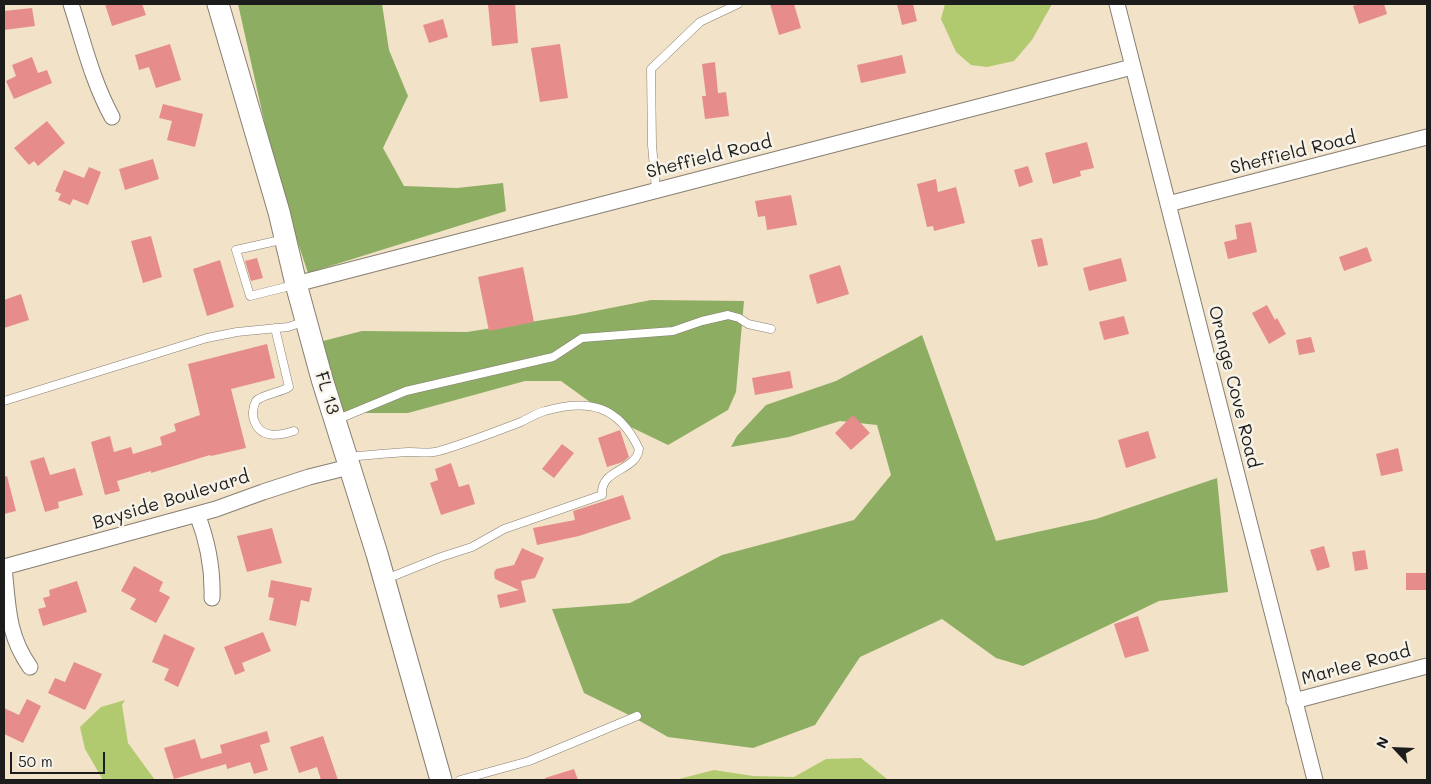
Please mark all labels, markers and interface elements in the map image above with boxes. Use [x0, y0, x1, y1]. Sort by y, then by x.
street label: Sheffield Road [1228, 127, 1358, 179]
street label: Sheffield Road [644, 131, 774, 183]
street label: Orange Cove Road [1203, 304, 1265, 470]
street label: FL 13 [310, 369, 344, 417]
street label: Bayside Boulevard [90, 466, 252, 534]
street label: Marlee Road [1299, 640, 1413, 690]
north arrow [1371, 724, 1421, 774]
text: N [1371, 734, 1393, 751]
scale bar [12, 742, 108, 774]
text: 50 m [18, 751, 53, 771]

